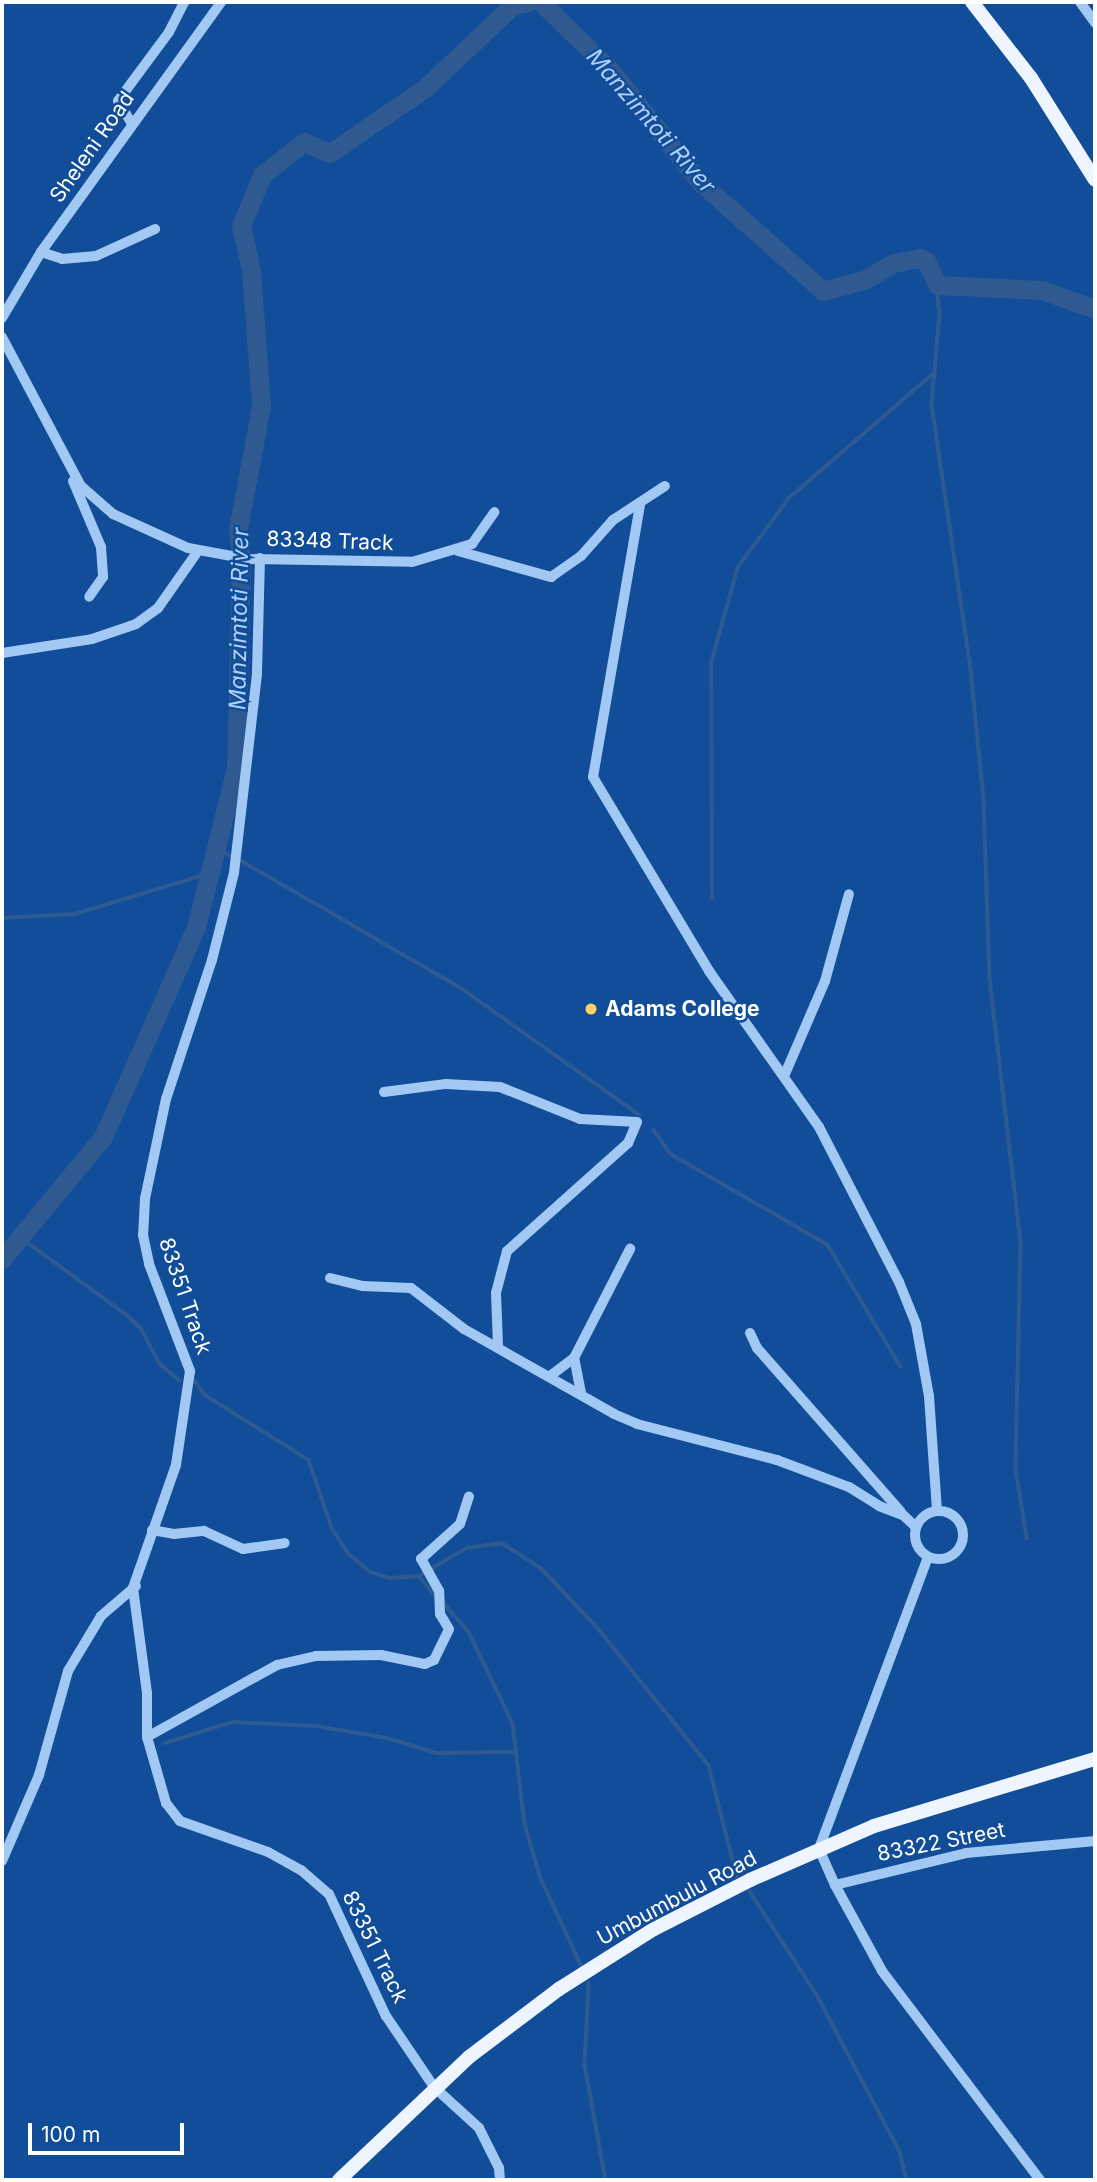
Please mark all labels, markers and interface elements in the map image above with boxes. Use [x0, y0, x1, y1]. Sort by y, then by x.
water label: Manzimtoti River [581, 43, 721, 199]
street label: Sheleni Road [45, 87, 139, 207]
street label: 83348 Track [266, 526, 394, 556]
water label: Manzimtoti River [224, 528, 254, 710]
place label: Adams College [605, 996, 760, 1022]
marker: Adams College [583, 1001, 599, 1017]
street label: 83351 Track [153, 1234, 217, 1358]
street label: 83322 Street [875, 1817, 1007, 1867]
street label: Umbumbulu Road [593, 1845, 761, 1951]
street label: 83351 Track [337, 1887, 413, 2007]
scale bar [32, 2108, 187, 2152]
text: 100 m [41, 2122, 100, 2147]

